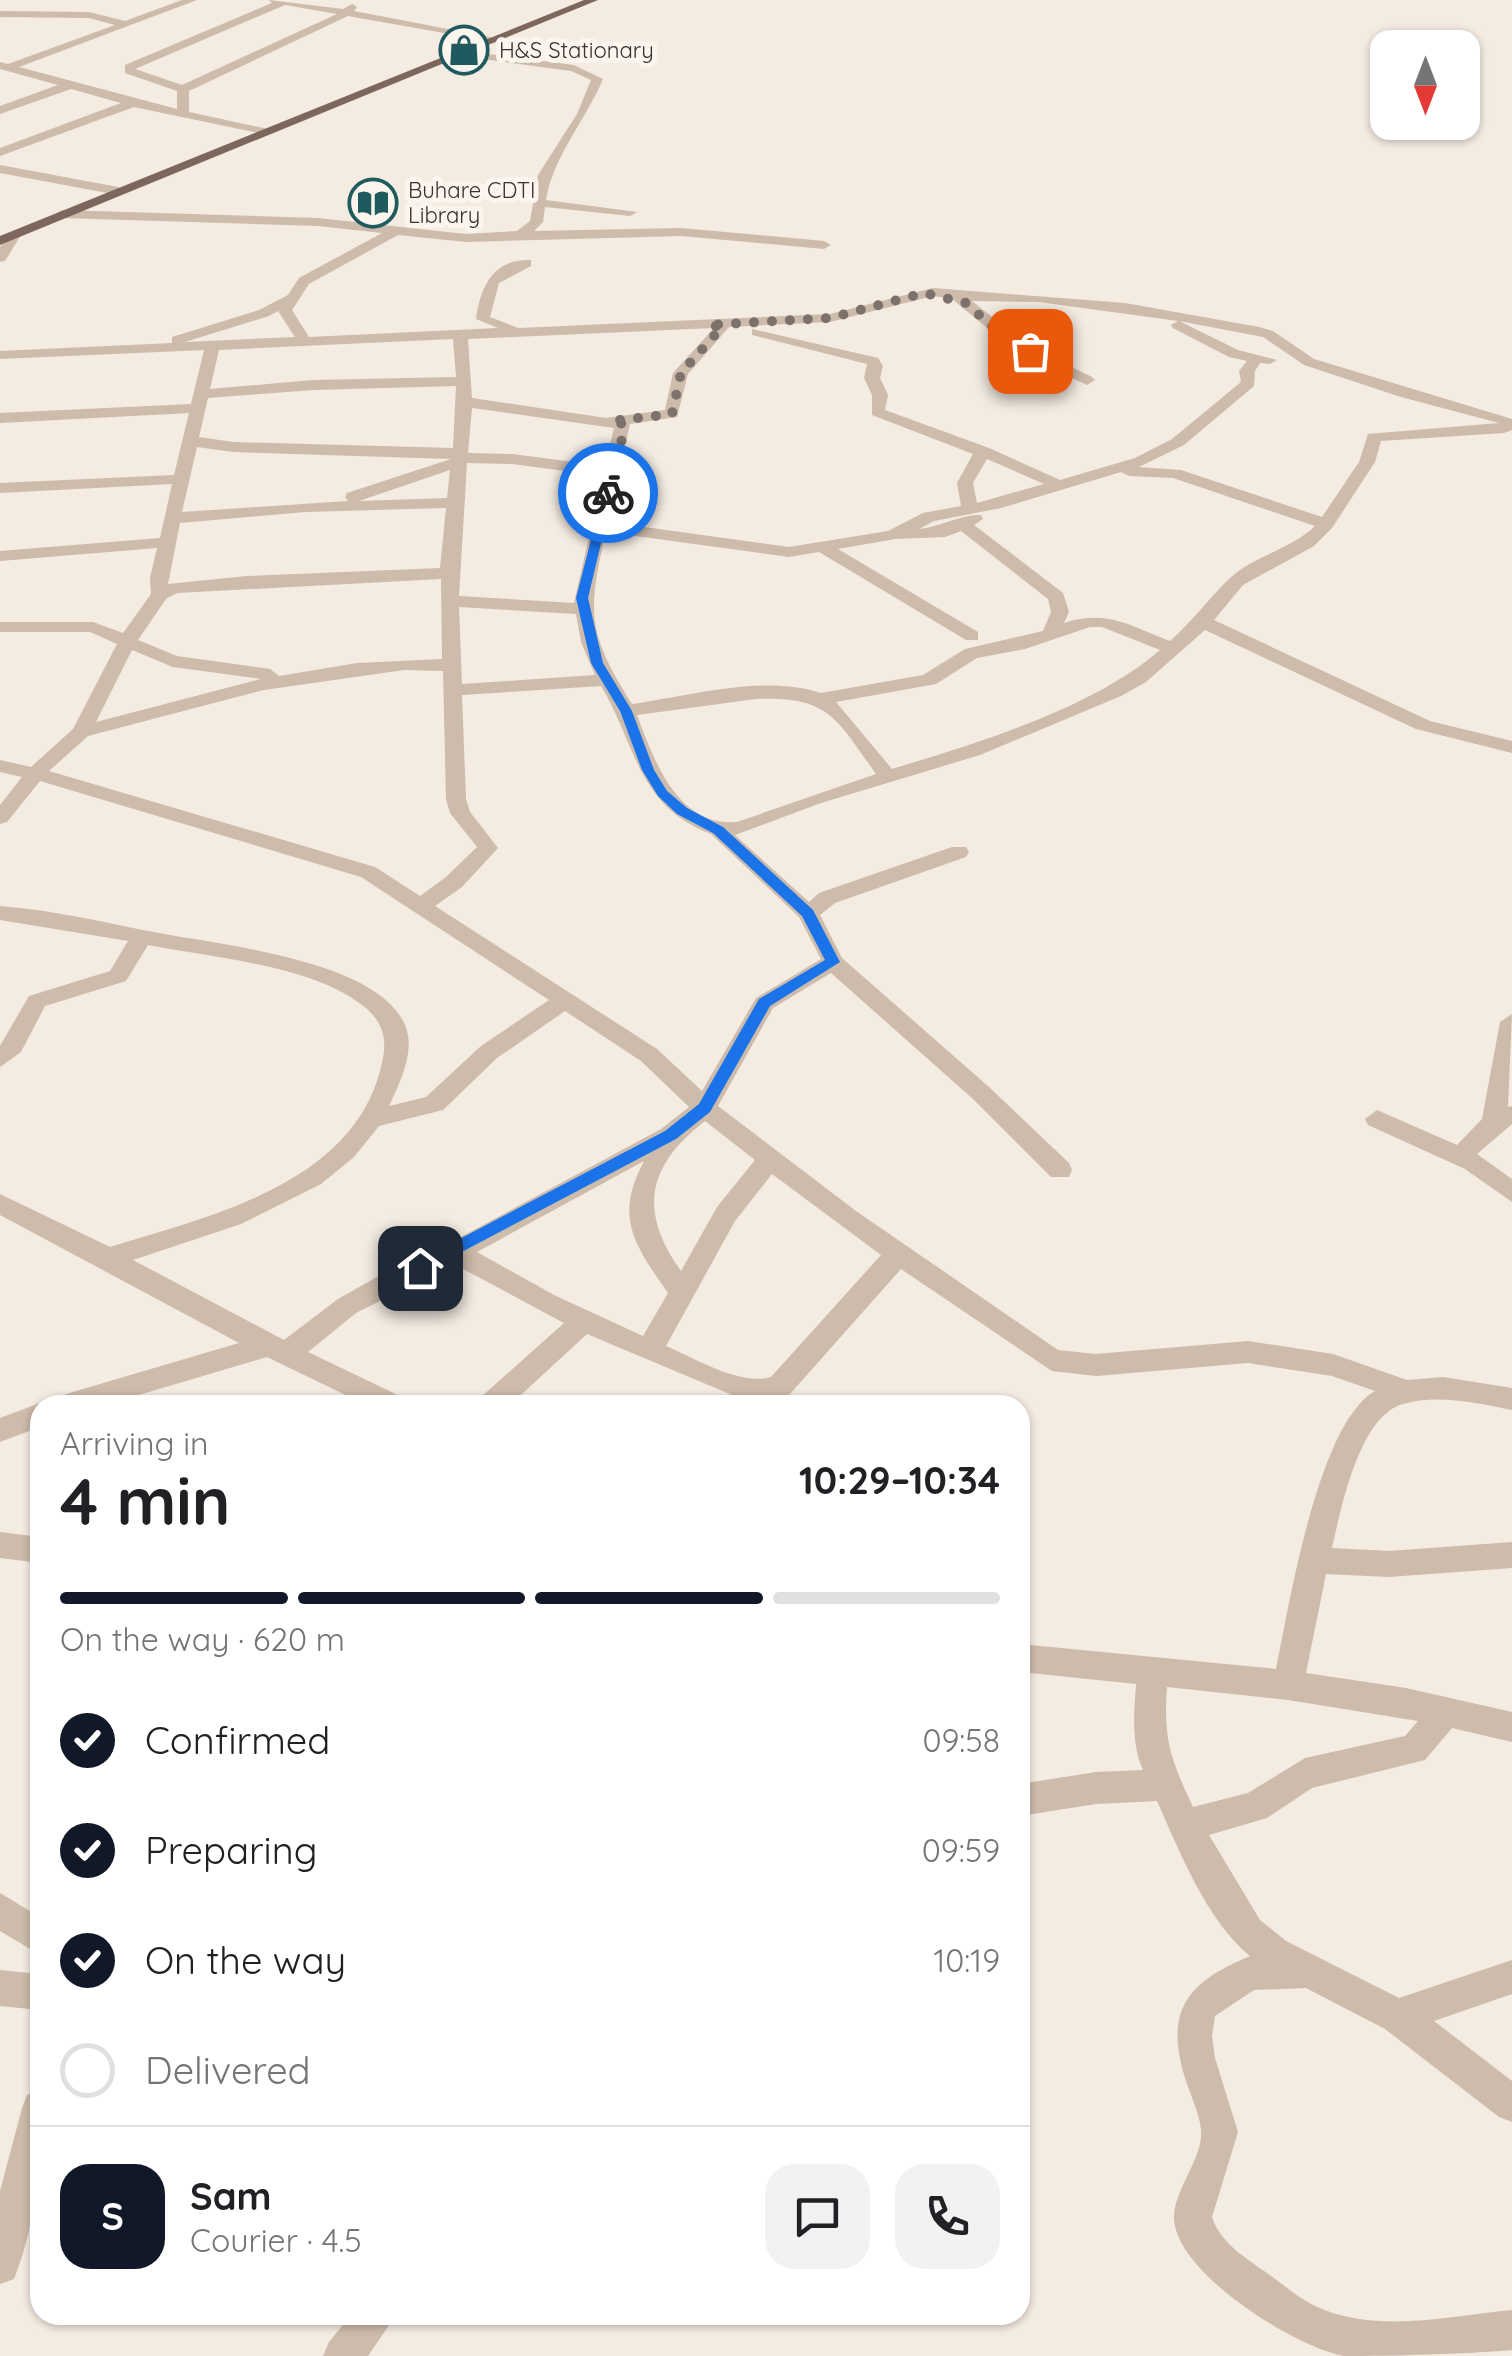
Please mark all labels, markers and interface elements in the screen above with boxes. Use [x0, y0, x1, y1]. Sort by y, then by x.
shop icon: H&S Stationary [438, 24, 490, 76]
north arrow [1370, 30, 1480, 140]
map controls [1370, 30, 1480, 140]
place label: H&S Stationary [499, 36, 654, 64]
place label: Buhare CDTI Library [408, 176, 536, 229]
library icon: Buhare CDTI Library [347, 177, 399, 229]
pin [988, 309, 1073, 394]
icon: bag [1003, 324, 1058, 379]
courier [558, 443, 658, 543]
icon: bike [581, 466, 636, 521]
pin [378, 1226, 463, 1311]
icon: home [393, 1241, 448, 1296]
text: Arriving in [60, 1423, 209, 1463]
text: 10:29–10:34 [799, 1456, 1000, 1504]
text: 4 min [60, 1460, 230, 1541]
text: On the way · 620 m [60, 1619, 345, 1659]
icon: check [60, 1713, 115, 1768]
text: Confirmed [145, 1716, 330, 1764]
text: 09:58 [922, 1720, 1000, 1760]
icon: check [60, 1823, 115, 1878]
text: Preparing [145, 1826, 317, 1874]
text: 09:59 [922, 1830, 1000, 1870]
icon: check [60, 1933, 115, 1988]
text: On the way [145, 1936, 346, 1984]
text: 10:19 [933, 1940, 1000, 1980]
text: Delivered [145, 2046, 311, 2094]
button: chat [765, 2164, 870, 2269]
button: phone [895, 2164, 1000, 2269]
text: Sam [190, 2172, 272, 2220]
text: S [101, 2192, 124, 2240]
text: Courier · 4.5 [190, 2220, 362, 2260]

